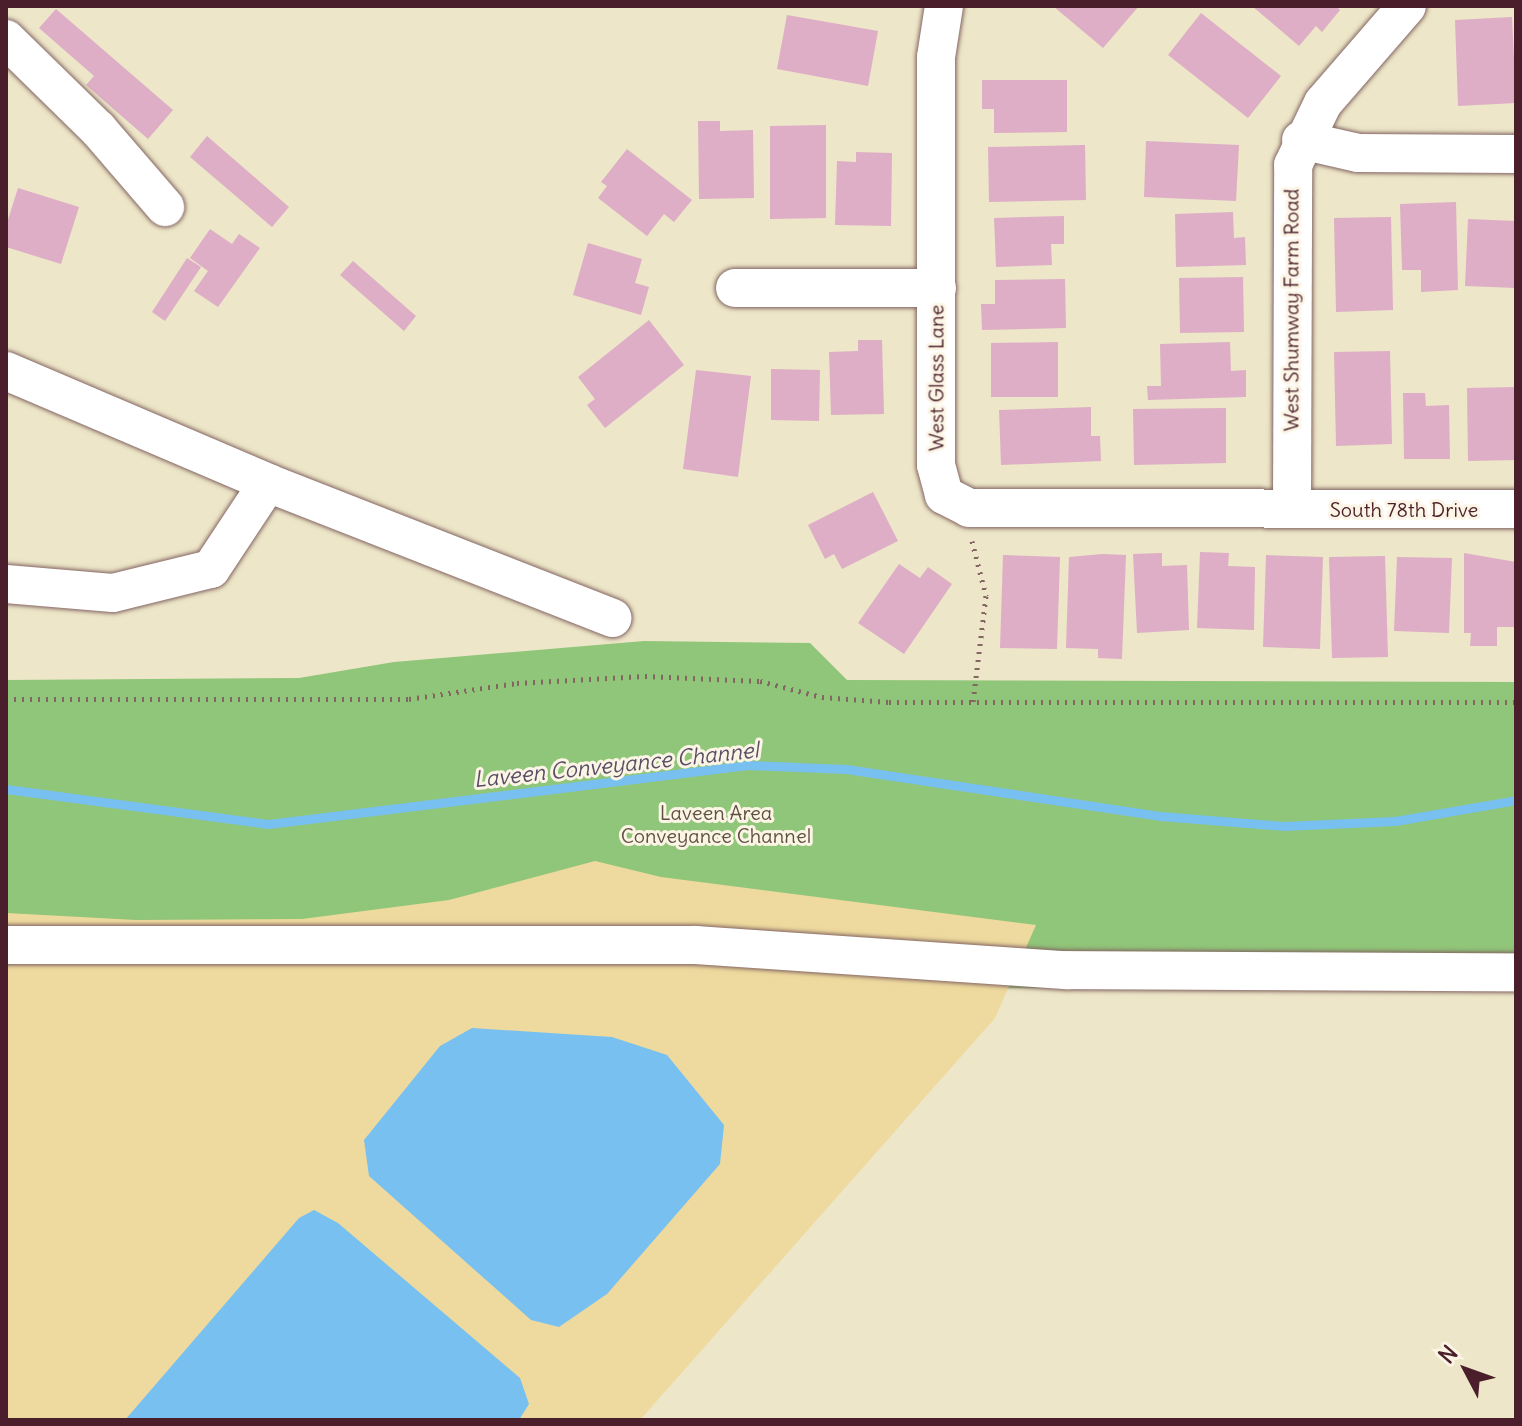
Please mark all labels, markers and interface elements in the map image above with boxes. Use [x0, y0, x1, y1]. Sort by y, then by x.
street label: West Shumway Farm Road [1279, 189, 1303, 431]
street label: West Glass Lane [924, 305, 948, 451]
street label: South 78th Drive [1330, 497, 1478, 521]
water label: Laveen Conveyance Channel [472, 737, 760, 793]
park label: Laveen Area Conveyance Channel [621, 800, 811, 847]
north arrow [1426, 1330, 1506, 1410]
text: N [1432, 1339, 1463, 1369]

